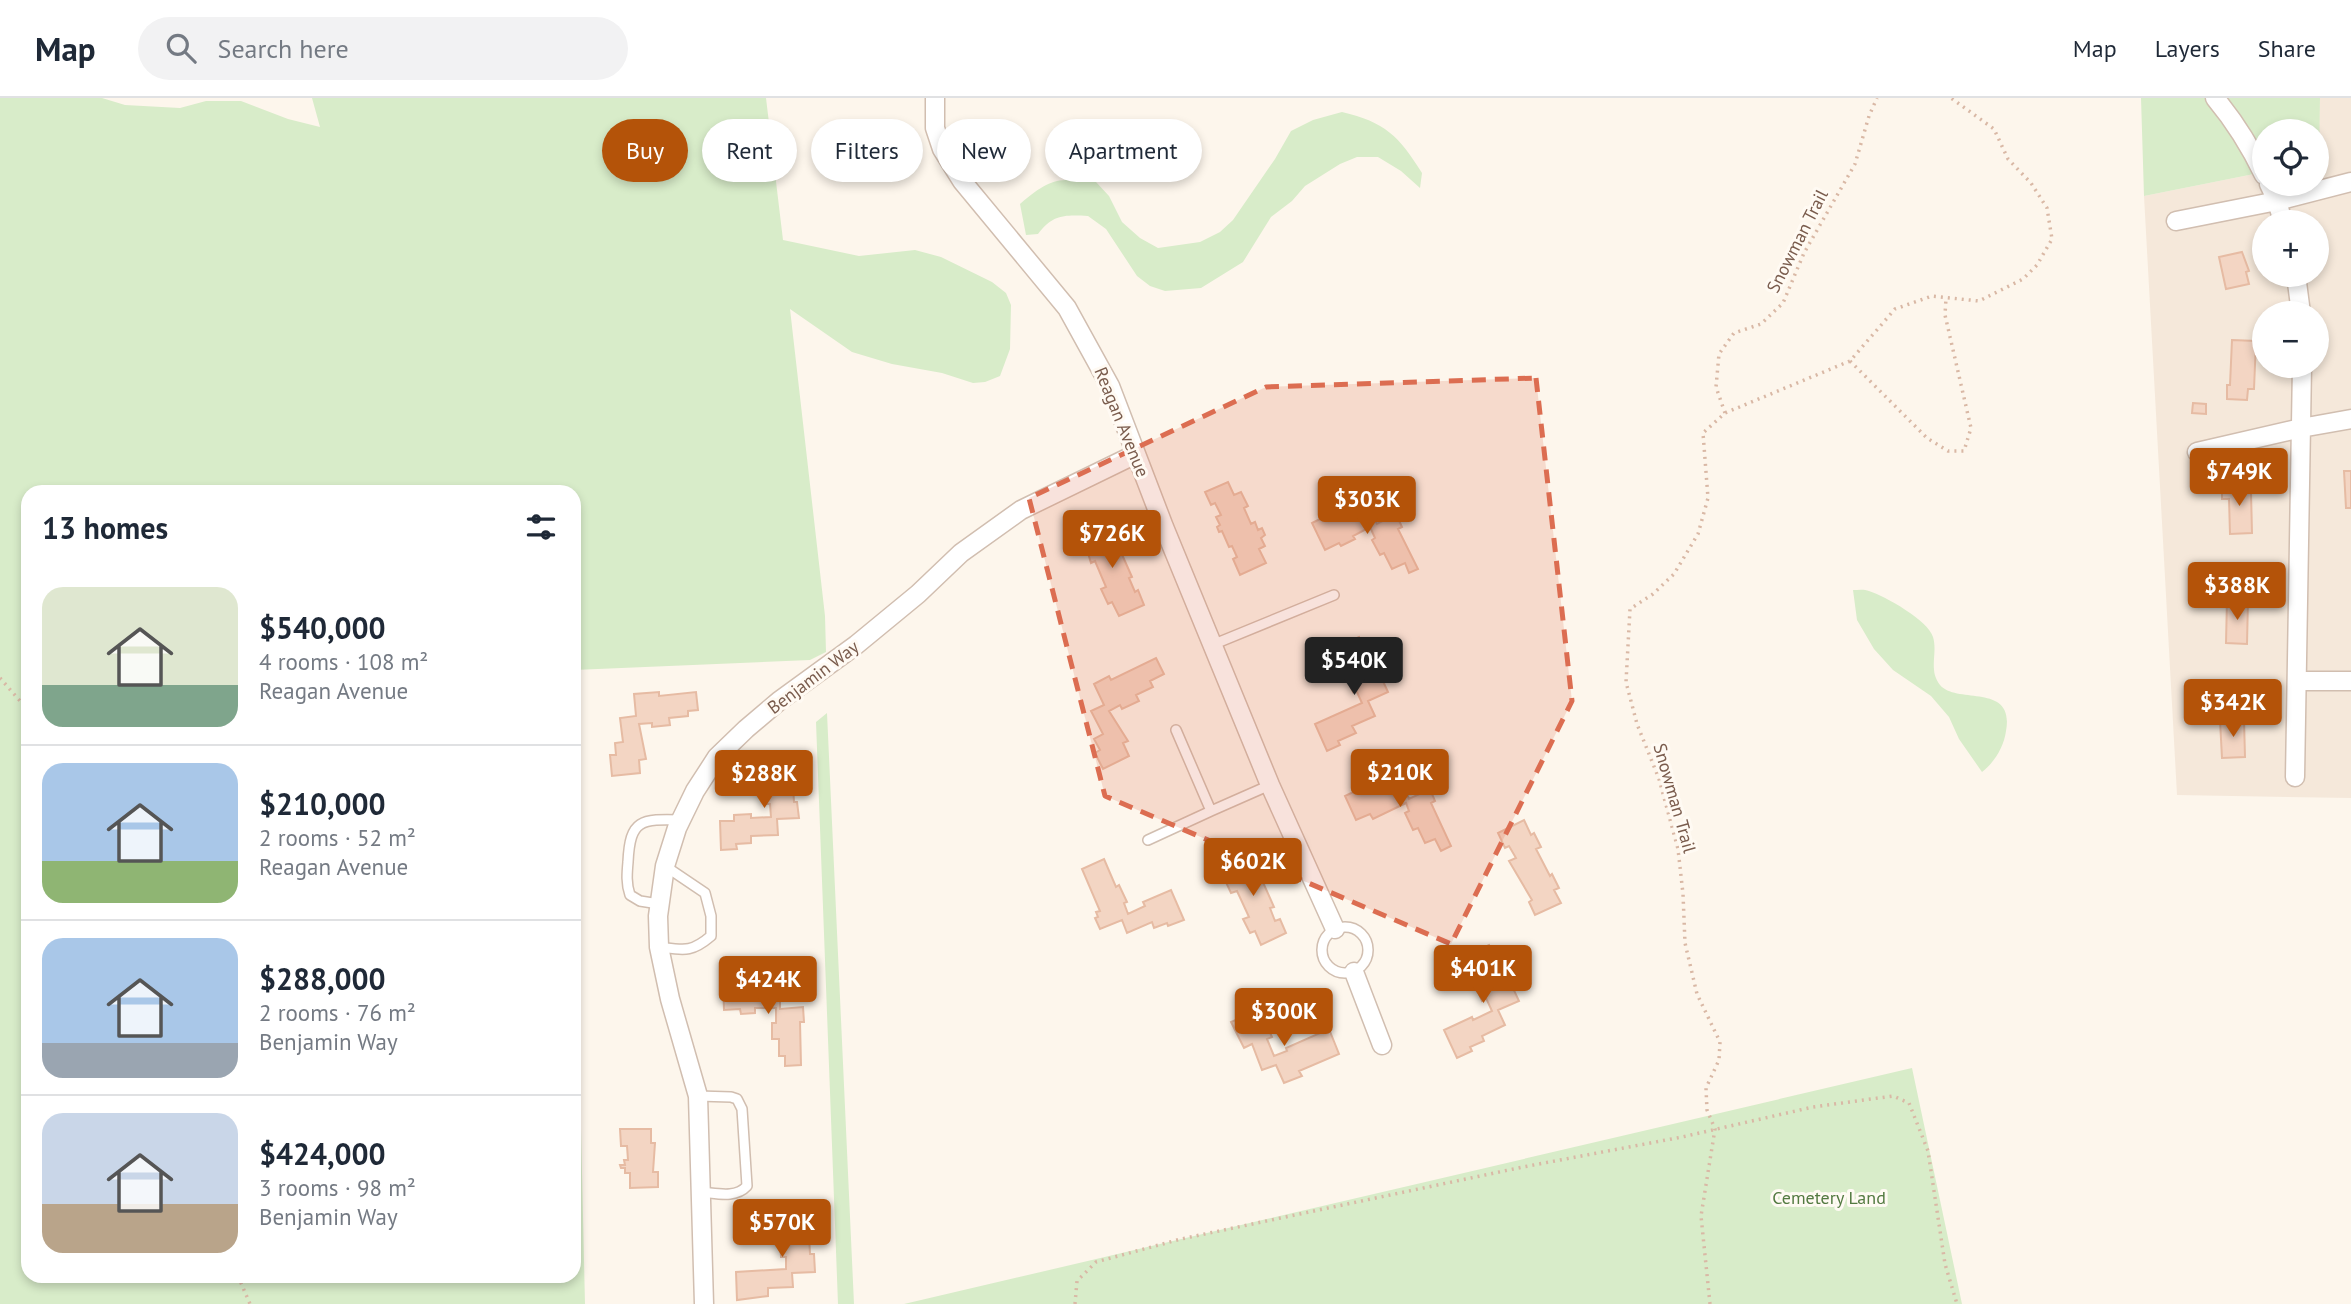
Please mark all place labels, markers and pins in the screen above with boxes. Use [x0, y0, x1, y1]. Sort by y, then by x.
pin: $749K [2190, 448, 2288, 508]
pin: $303K [1318, 476, 1416, 536]
pin: $726K [1063, 510, 1161, 570]
pin: $388K [2188, 562, 2286, 622]
pin: $540K [1305, 638, 1403, 697]
pin: $342K [2184, 680, 2282, 739]
pin: $288K [715, 750, 813, 810]
pin: $210K [1351, 750, 1449, 809]
pin: $602K [1204, 838, 1302, 898]
pin: $401K [1434, 946, 1532, 1005]
pin: $424K [719, 956, 817, 1016]
pin: $300K [1235, 988, 1333, 1048]
pin: $570K [733, 1200, 831, 1259]

